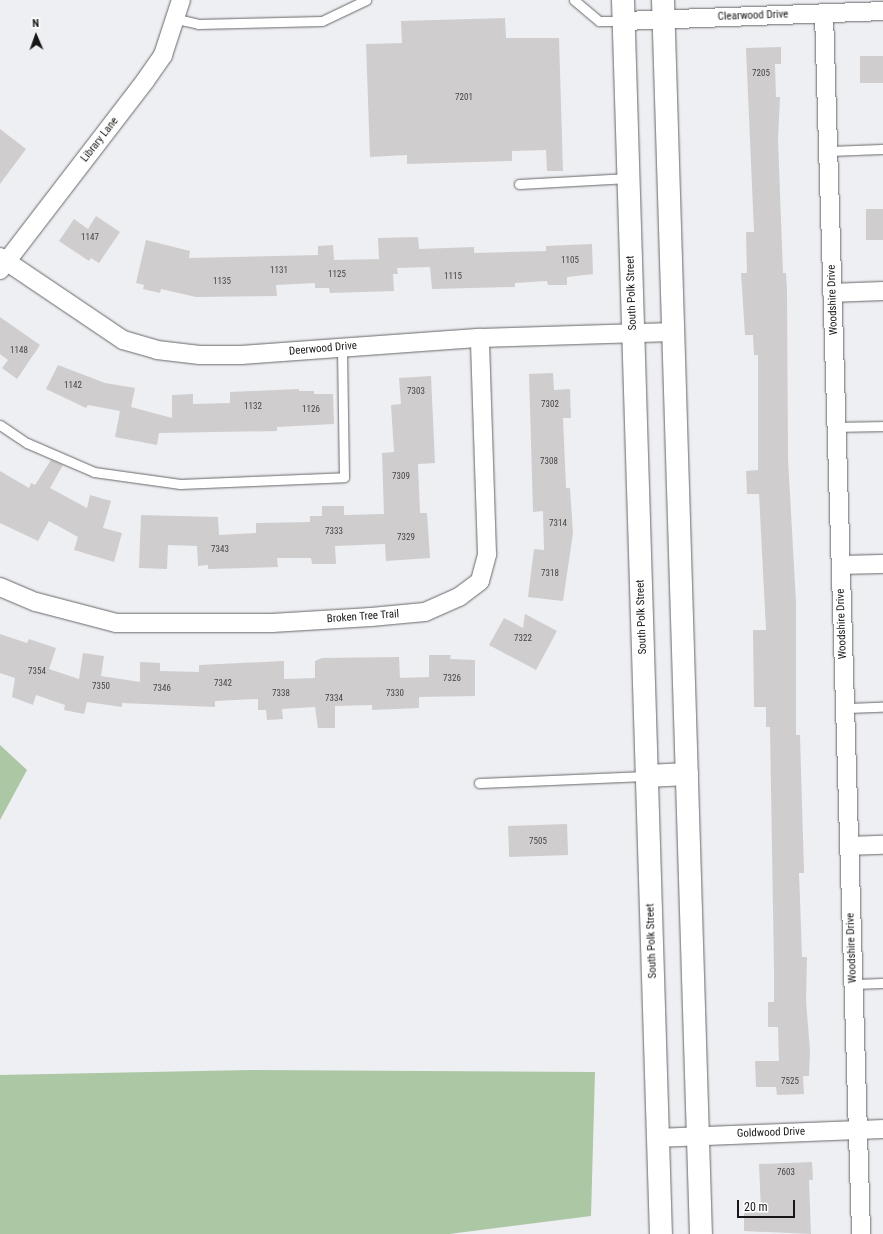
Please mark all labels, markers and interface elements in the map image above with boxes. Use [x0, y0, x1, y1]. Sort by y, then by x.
street label: Clearwood Drive [717, 8, 789, 24]
north arrow [16, 16, 56, 56]
text: N [32, 17, 39, 30]
house number: 7205 [752, 68, 770, 78]
house number: 7201 [455, 92, 473, 102]
street label: Library Lane [78, 115, 122, 165]
house number: 1147 [81, 232, 99, 242]
house number: 1105 [561, 255, 579, 265]
street label: South Polk Street [624, 255, 640, 331]
house number: 1131 [270, 265, 288, 275]
street label: Woodshire Drive [825, 265, 841, 335]
house number: 1125 [328, 269, 346, 279]
house number: 1115 [444, 271, 462, 281]
house number: 1135 [213, 276, 231, 286]
street label: Deerwood Drive [288, 339, 358, 359]
house number: 1148 [10, 345, 28, 355]
house number: 1142 [64, 380, 82, 390]
house number: 7303 [407, 386, 425, 396]
house number: 7302 [541, 399, 559, 409]
house number: 1132 [244, 401, 262, 411]
house number: 1126 [302, 404, 320, 414]
house number: 7308 [540, 456, 558, 466]
house number: 7309 [392, 471, 410, 481]
house number: 7314 [549, 518, 567, 528]
house number: 7333 [325, 526, 343, 536]
house number: 7329 [397, 532, 415, 542]
house number: 7343 [211, 544, 229, 554]
house number: 7318 [541, 568, 559, 578]
street label: South Polk Street [634, 579, 650, 655]
street label: Woodshire Drive [834, 589, 850, 659]
street label: Broken Tree Trail [326, 608, 400, 626]
house number: 7322 [514, 633, 532, 643]
house number: 7354 [28, 666, 46, 676]
house number: 7326 [443, 673, 461, 683]
house number: 7342 [214, 678, 232, 688]
house number: 7350 [92, 681, 110, 691]
house number: 7346 [153, 683, 171, 693]
house number: 7338 [272, 688, 290, 698]
house number: 7330 [386, 688, 404, 698]
house number: 7334 [325, 693, 343, 703]
house number: 7505 [529, 836, 547, 846]
street label: South Polk Street [644, 903, 660, 979]
street label: Woodshire Drive [844, 913, 860, 983]
house number: 7525 [781, 1076, 799, 1086]
street label: Goldwood Drive [737, 1125, 805, 1141]
house number: 7603 [777, 1167, 795, 1177]
scale bar [739, 1192, 797, 1218]
text: 20 m [744, 1200, 768, 1214]

